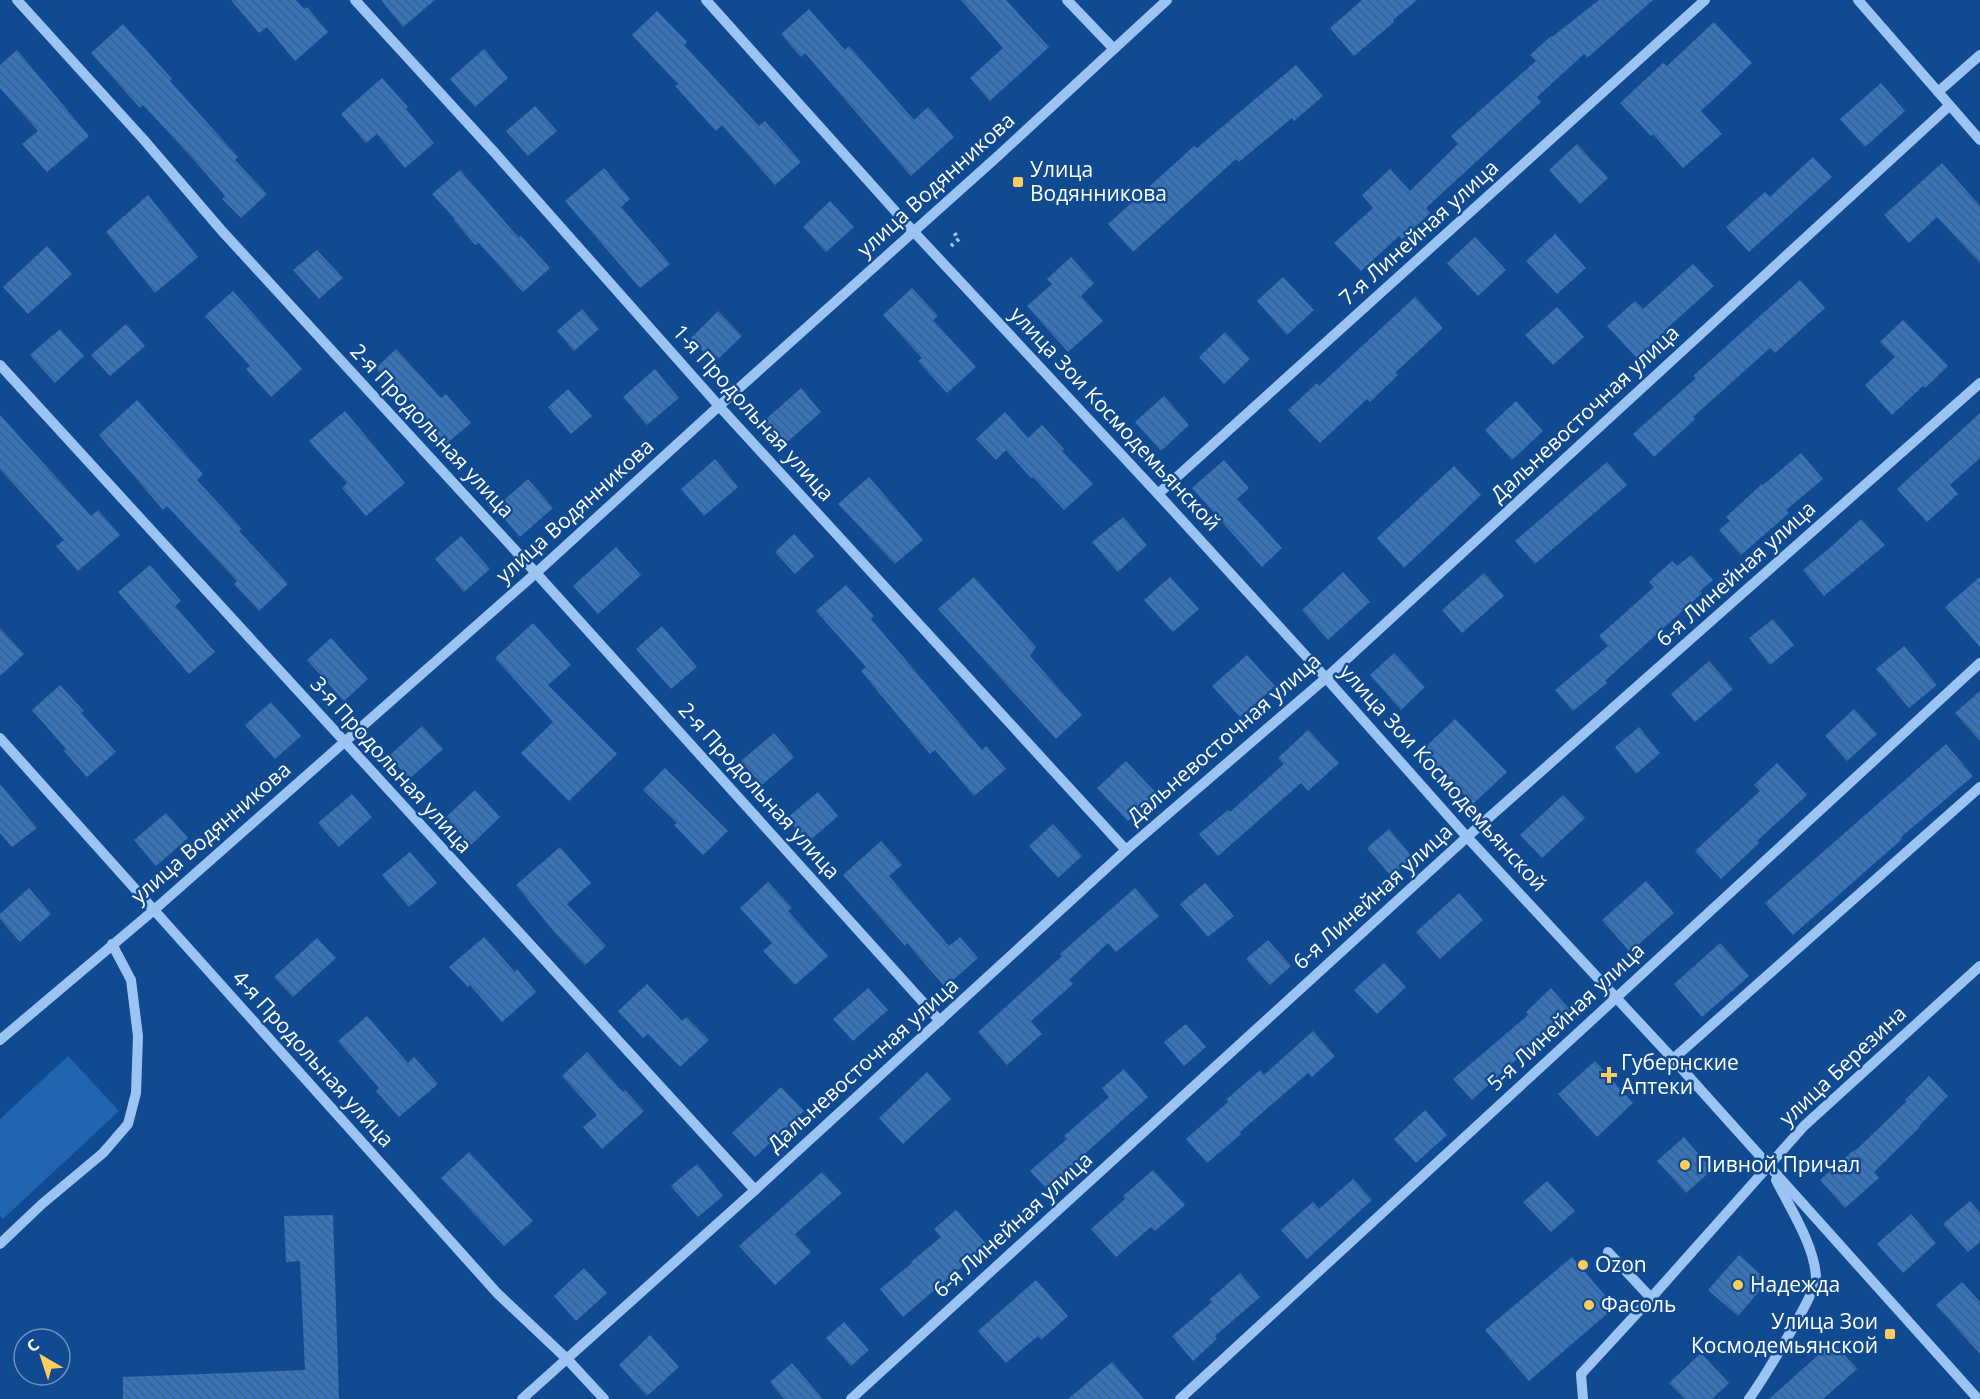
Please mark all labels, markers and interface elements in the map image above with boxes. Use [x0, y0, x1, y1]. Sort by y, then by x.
street label: улица Водянникова [850, 106, 1020, 263]
street label: 7-я Линейная улица [1333, 153, 1504, 311]
place label: Улица Водянникова [1030, 155, 1167, 207]
marker: Улица Водянникова [1011, 175, 1025, 189]
street label: улица Зои Космодемьянской [1004, 300, 1227, 536]
street label: 1-я Продольная улица [667, 318, 841, 507]
street label: Дальневосточная улица [1484, 318, 1685, 508]
street label: 2-я Продольная улица [345, 337, 521, 523]
street label: улица Водянникова [489, 432, 659, 589]
street label: 6-я Линейная улица [1650, 494, 1821, 652]
street label: Дальневосточная улица [1120, 646, 1326, 830]
street label: улица Зои Космодемьянской [1334, 658, 1553, 897]
street label: 3-я Продольная улица [305, 670, 479, 859]
street label: 2-я Продольная улица [673, 696, 847, 885]
street label: улица Водянникова [124, 755, 296, 909]
street label: 6-я Линейная улица [1287, 817, 1458, 975]
street label: 5-я Линейная улица [1481, 936, 1650, 1096]
street label: 4-я Продольная улица [227, 964, 401, 1153]
street label: Дальневосточная улица [761, 971, 964, 1158]
street label: улица Березина [1773, 999, 1912, 1131]
place label: Губернские Аптеки [1621, 1048, 1739, 1100]
marker: Губернские Аптеки [1602, 1068, 1616, 1082]
street label: 6-я Линейная улица [927, 1145, 1098, 1303]
place label: Пивной Причал [1697, 1150, 1860, 1178]
marker: Пивной Причал [1678, 1158, 1692, 1172]
place label: Ozon [1595, 1250, 1647, 1278]
marker: Ozon [1576, 1258, 1590, 1272]
place label: Надежда [1750, 1270, 1840, 1298]
marker: Надежда [1731, 1278, 1745, 1292]
place label: Фасоль [1601, 1290, 1677, 1318]
marker: Фасоль [1582, 1298, 1596, 1312]
place label: Улица Зои Космодемьянской [1691, 1307, 1878, 1359]
north arrow [12, 1327, 72, 1387]
marker: Улица Зои Космодемьянской [1883, 1327, 1897, 1341]
text: С [22, 1334, 43, 1357]

